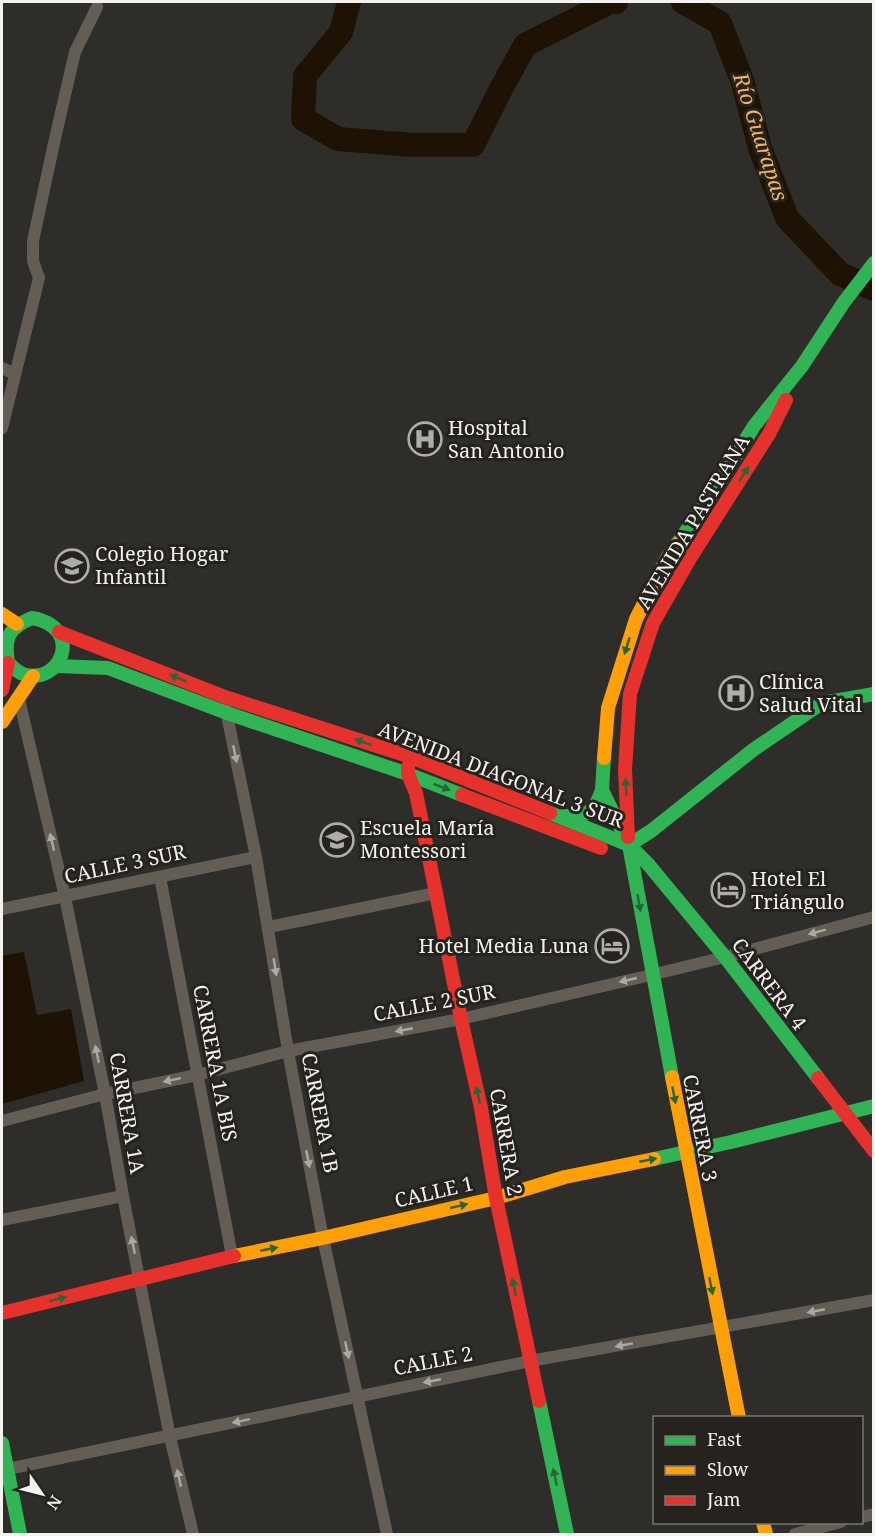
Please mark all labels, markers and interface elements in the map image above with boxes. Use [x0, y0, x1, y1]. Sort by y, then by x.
water label: Río Guarapas [727, 68, 795, 205]
place label: Hospital San Antonio [448, 414, 565, 464]
hospital icon: Hospital San Antonio [407, 421, 443, 457]
street label: AVENIDA PASTRANA [630, 429, 756, 614]
one-way arrow [738, 466, 749, 482]
place label: Colegio Hogar Infantil [95, 540, 229, 590]
school or university icon: Colegio Hogar Infantil [54, 548, 90, 584]
one-way arrow [622, 637, 632, 655]
place label: Clínica Salud Vital [759, 668, 862, 718]
one-way arrow [169, 673, 187, 683]
hospital icon: Clínica Salud Vital [718, 675, 754, 711]
street label: AVENIDA DIAGONAL 3 SUR [375, 715, 629, 834]
one-way arrow [354, 736, 372, 746]
one-way arrow [231, 745, 240, 764]
one-way arrow [621, 777, 631, 796]
one-way arrow [433, 783, 451, 793]
place label: Escuela María Montessori [360, 814, 494, 864]
school or university icon: Escuela María Montessori [319, 822, 355, 858]
one-way arrow [47, 833, 57, 851]
street label: CALLE 3 SUR [62, 837, 189, 890]
place label: Hotel El Triángulo [751, 865, 844, 915]
hotel icon: Hotel El Triángulo [710, 872, 746, 908]
one-way arrow [634, 894, 643, 913]
hotel icon: Hotel Media Luna [594, 928, 630, 964]
one-way arrow [808, 928, 826, 938]
place label: Hotel Media Luna [419, 932, 589, 959]
street label: CARRERA 4 [726, 932, 813, 1035]
one-way arrow [271, 957, 280, 976]
one-way arrow [618, 976, 637, 985]
street label: CALLE 2 SUR [371, 977, 498, 1028]
street label: CARRERA 1A BIS [187, 982, 244, 1144]
one-way arrow [394, 1026, 413, 1035]
one-way arrow [92, 1044, 101, 1063]
street label: CARRERA 1A [104, 1050, 152, 1177]
street label: CARRERA 1B [296, 1051, 345, 1175]
street label: CARRERA 3 [677, 1072, 724, 1184]
one-way arrow [162, 1076, 181, 1085]
one-way arrow [473, 1085, 482, 1104]
street label: CARRERA 2 [484, 1086, 529, 1198]
one-way arrow [670, 1086, 679, 1105]
one-way arrow [304, 1149, 313, 1168]
one-way arrow [639, 1155, 658, 1164]
street label: CALLE 1 [392, 1169, 476, 1214]
one-way arrow [450, 1201, 468, 1211]
one-way arrow [128, 1235, 137, 1254]
one-way arrow [259, 1244, 278, 1253]
one-way arrow [509, 1277, 519, 1296]
one-way arrow [707, 1277, 716, 1296]
one-way arrow [49, 1294, 68, 1303]
one-way arrow [806, 1307, 825, 1316]
street label: CALLE 2 [391, 1340, 475, 1381]
one-way arrow [342, 1341, 352, 1359]
one-way arrow [614, 1341, 633, 1350]
one-way arrow [423, 1377, 442, 1386]
legend [653, 1416, 863, 1524]
one-way arrow [232, 1417, 251, 1426]
text: Fast [707, 1427, 742, 1451]
text: Slow [707, 1457, 749, 1481]
north arrow [12, 1464, 72, 1524]
one-way arrow [174, 1468, 184, 1487]
one-way arrow [550, 1468, 559, 1487]
text: Jam [706, 1487, 741, 1511]
text: N [41, 1491, 67, 1514]

